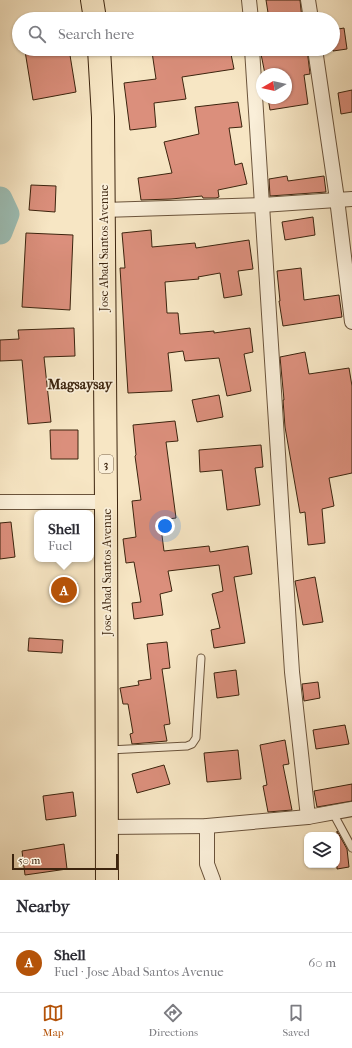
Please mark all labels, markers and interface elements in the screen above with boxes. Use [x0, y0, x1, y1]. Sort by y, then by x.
search box [12, 12, 340, 56]
icon: search [26, 23, 48, 45]
text: Search here [58, 25, 134, 43]
north arrow [256, 68, 292, 104]
street label: Jose Abad Santos Avenue [97, 185, 111, 312]
district label: Magsaysay [47, 376, 114, 393]
road number: 3 [99, 455, 113, 473]
street label: Jose Abad Santos Avenue [100, 509, 114, 636]
popup [34, 510, 94, 562]
your location [155, 516, 175, 536]
text: Shell [48, 520, 80, 538]
text: Fuel [48, 538, 72, 553]
pin: A [51, 575, 77, 605]
map controls [304, 832, 340, 868]
button: layers [304, 832, 340, 868]
scale bar [12, 852, 118, 871]
text: 50 m [18, 854, 40, 867]
text: Nearby [16, 896, 70, 916]
text: Shell [54, 946, 86, 964]
text: A [25, 955, 33, 970]
text: 60 m [308, 955, 336, 970]
text: Fuel · Jose Abad Santos Avenue [54, 964, 224, 979]
tab: Map [42, 1002, 64, 1039]
tab: Directions [149, 1002, 198, 1039]
tab: Saved [282, 1002, 310, 1039]

